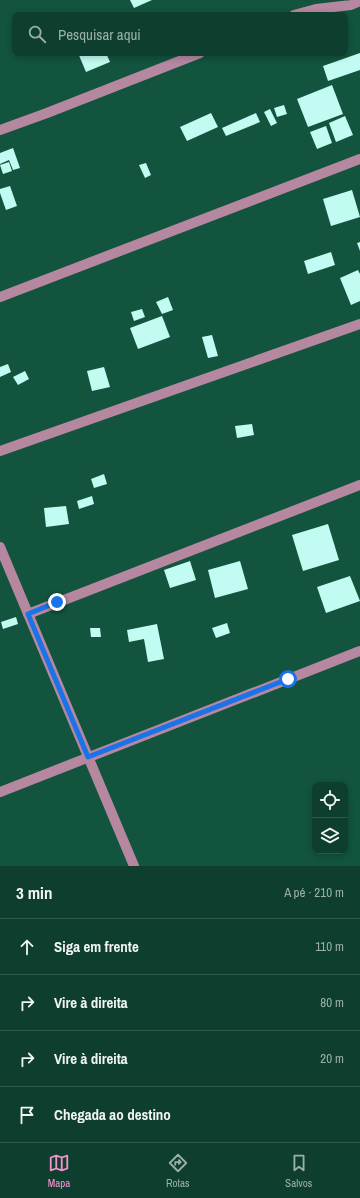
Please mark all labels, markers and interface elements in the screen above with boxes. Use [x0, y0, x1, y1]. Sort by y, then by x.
search box [12, 12, 348, 56]
icon: search [26, 23, 48, 45]
text: Pesquisar aqui [58, 24, 141, 45]
route end [48, 593, 66, 611]
route start [279, 670, 297, 688]
map controls [312, 782, 348, 854]
button: locate [312, 782, 348, 818]
button: layers [312, 818, 348, 854]
text: 3 min [16, 881, 52, 904]
text: A pé · 210 m [284, 884, 344, 901]
icon: ahead [16, 936, 38, 958]
text: Siga em frente [54, 936, 139, 957]
text: 110 m [315, 938, 344, 955]
icon: right [16, 992, 38, 1014]
text: Vire à direita [54, 992, 128, 1013]
text: 80 m [320, 994, 344, 1011]
icon: right [16, 1048, 38, 1070]
text: Vire à direita [54, 1048, 128, 1069]
text: 20 m [320, 1050, 344, 1067]
icon: arrive [16, 1104, 38, 1126]
text: Chegada ao destino [54, 1104, 171, 1125]
tab: Mapa [48, 1152, 70, 1190]
tab: Rotas [166, 1152, 190, 1190]
tab: Salvos [285, 1152, 312, 1190]

